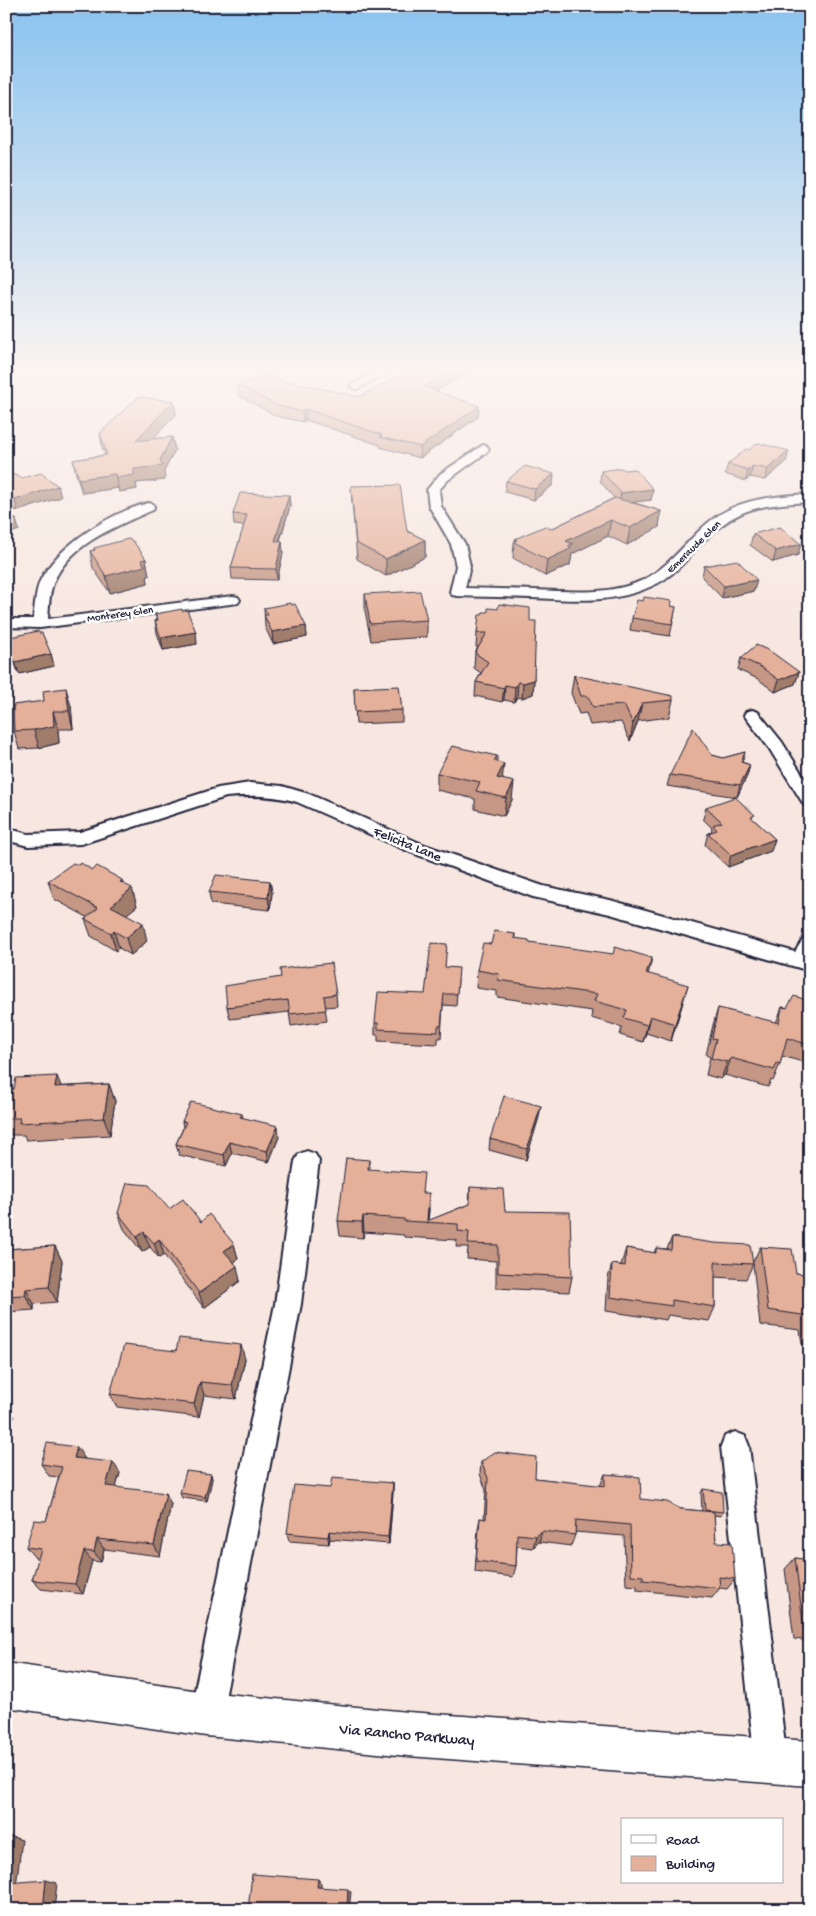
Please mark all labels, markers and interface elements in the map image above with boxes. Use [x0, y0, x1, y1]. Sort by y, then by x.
street label: Emeraude Glen [665, 518, 724, 576]
street label: Monterey Glen [86, 604, 155, 626]
street label: Felicita Lane [370, 824, 444, 867]
street label: Via Rancho Parkway [337, 1721, 475, 1752]
legend [621, 1818, 784, 1884]
text: Road [666, 1832, 700, 1850]
text: Building [665, 1856, 715, 1874]

